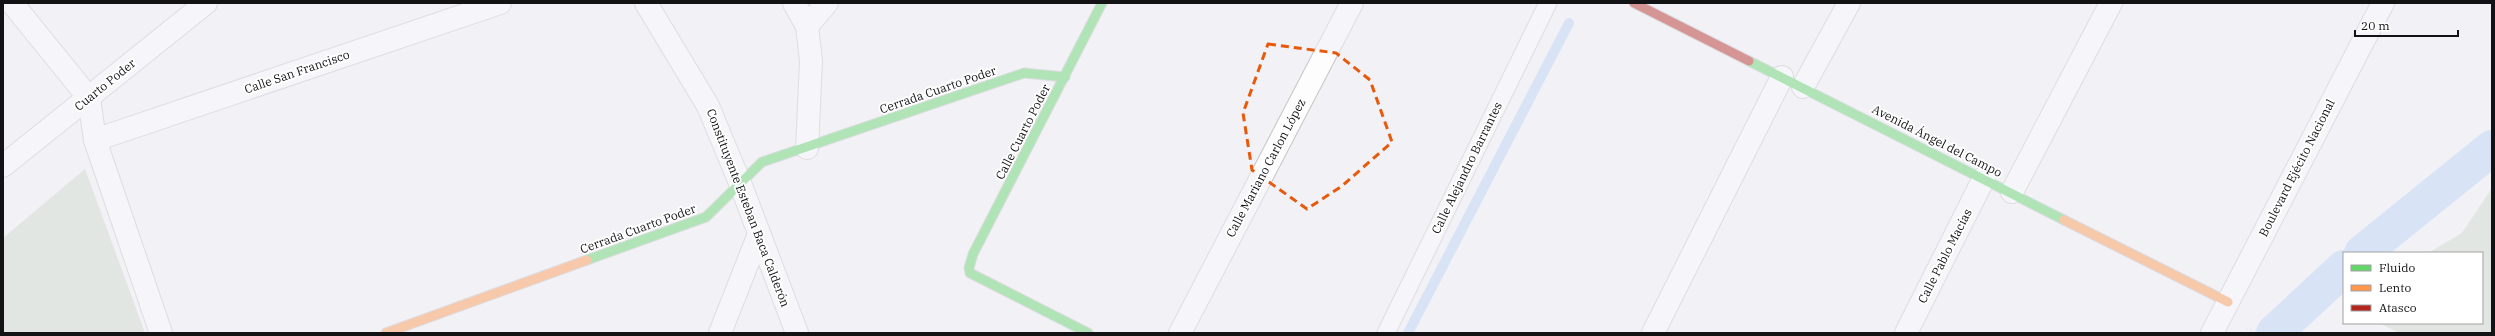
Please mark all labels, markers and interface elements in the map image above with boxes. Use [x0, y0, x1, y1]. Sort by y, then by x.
scale bar [2355, 12, 2458, 38]
text: 20 m [2361, 18, 2390, 33]
street label: Calle San Francisco [242, 46, 352, 97]
street label: Cuarto Poder [71, 55, 139, 114]
street label: Cerrada Cuarto Poder [878, 62, 999, 116]
street label: Calle Cuarto Poder [992, 81, 1053, 182]
street label: Calle Mariano Carlon López [1223, 96, 1308, 240]
street label: Boulevard Ejécito Nacional [2255, 96, 2338, 239]
street label: Calle Alejandro Barrantes [1428, 99, 1505, 236]
street label: Avenida Ángel del Campo [1870, 101, 2005, 180]
street label: Constituyente Esteban Baca Calderón [704, 107, 793, 309]
street label: Cerrada Cuarto Poder [578, 200, 698, 256]
street label: Calle Pablo Macías [1914, 206, 1975, 306]
legend [2343, 252, 2483, 324]
text: Fluido [2379, 260, 2416, 275]
text: Lento [2379, 280, 2411, 295]
text: Atasco [2379, 300, 2417, 315]

